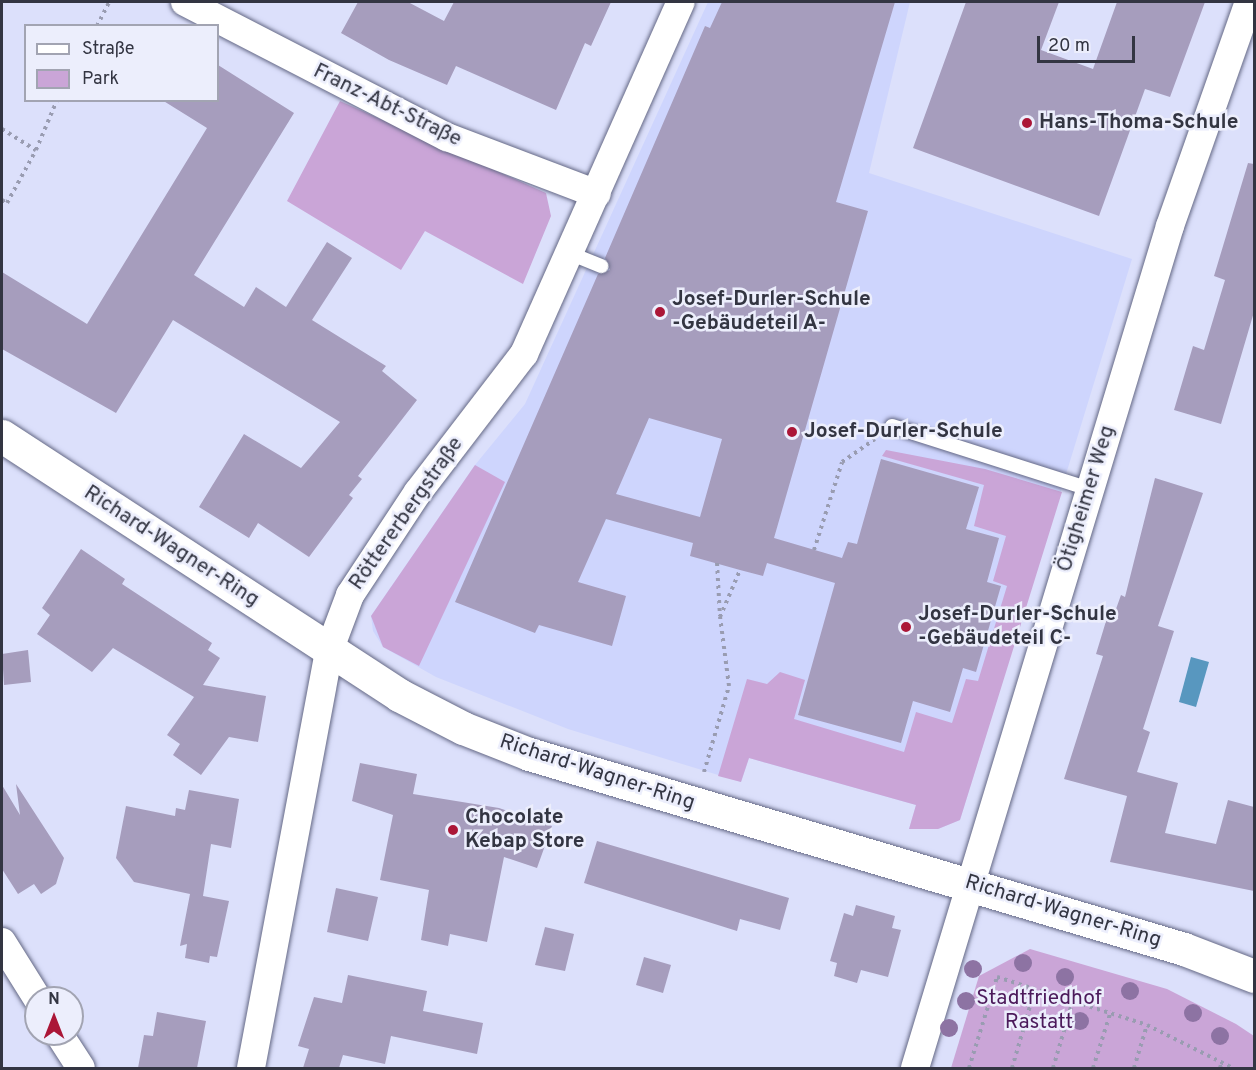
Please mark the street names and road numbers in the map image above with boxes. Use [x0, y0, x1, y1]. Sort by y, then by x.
street label: Franz-Abt-Straße [309, 59, 465, 153]
street label: Ötigheimer Weg [1053, 423, 1121, 575]
street label: Röttererbergstraße [345, 433, 469, 595]
street label: Richard-Wagner-Ring [79, 481, 263, 613]
street label: Richard-Wagner-Ring [496, 730, 698, 816]
street label: Richard-Wagner-Ring [962, 870, 1164, 954]

